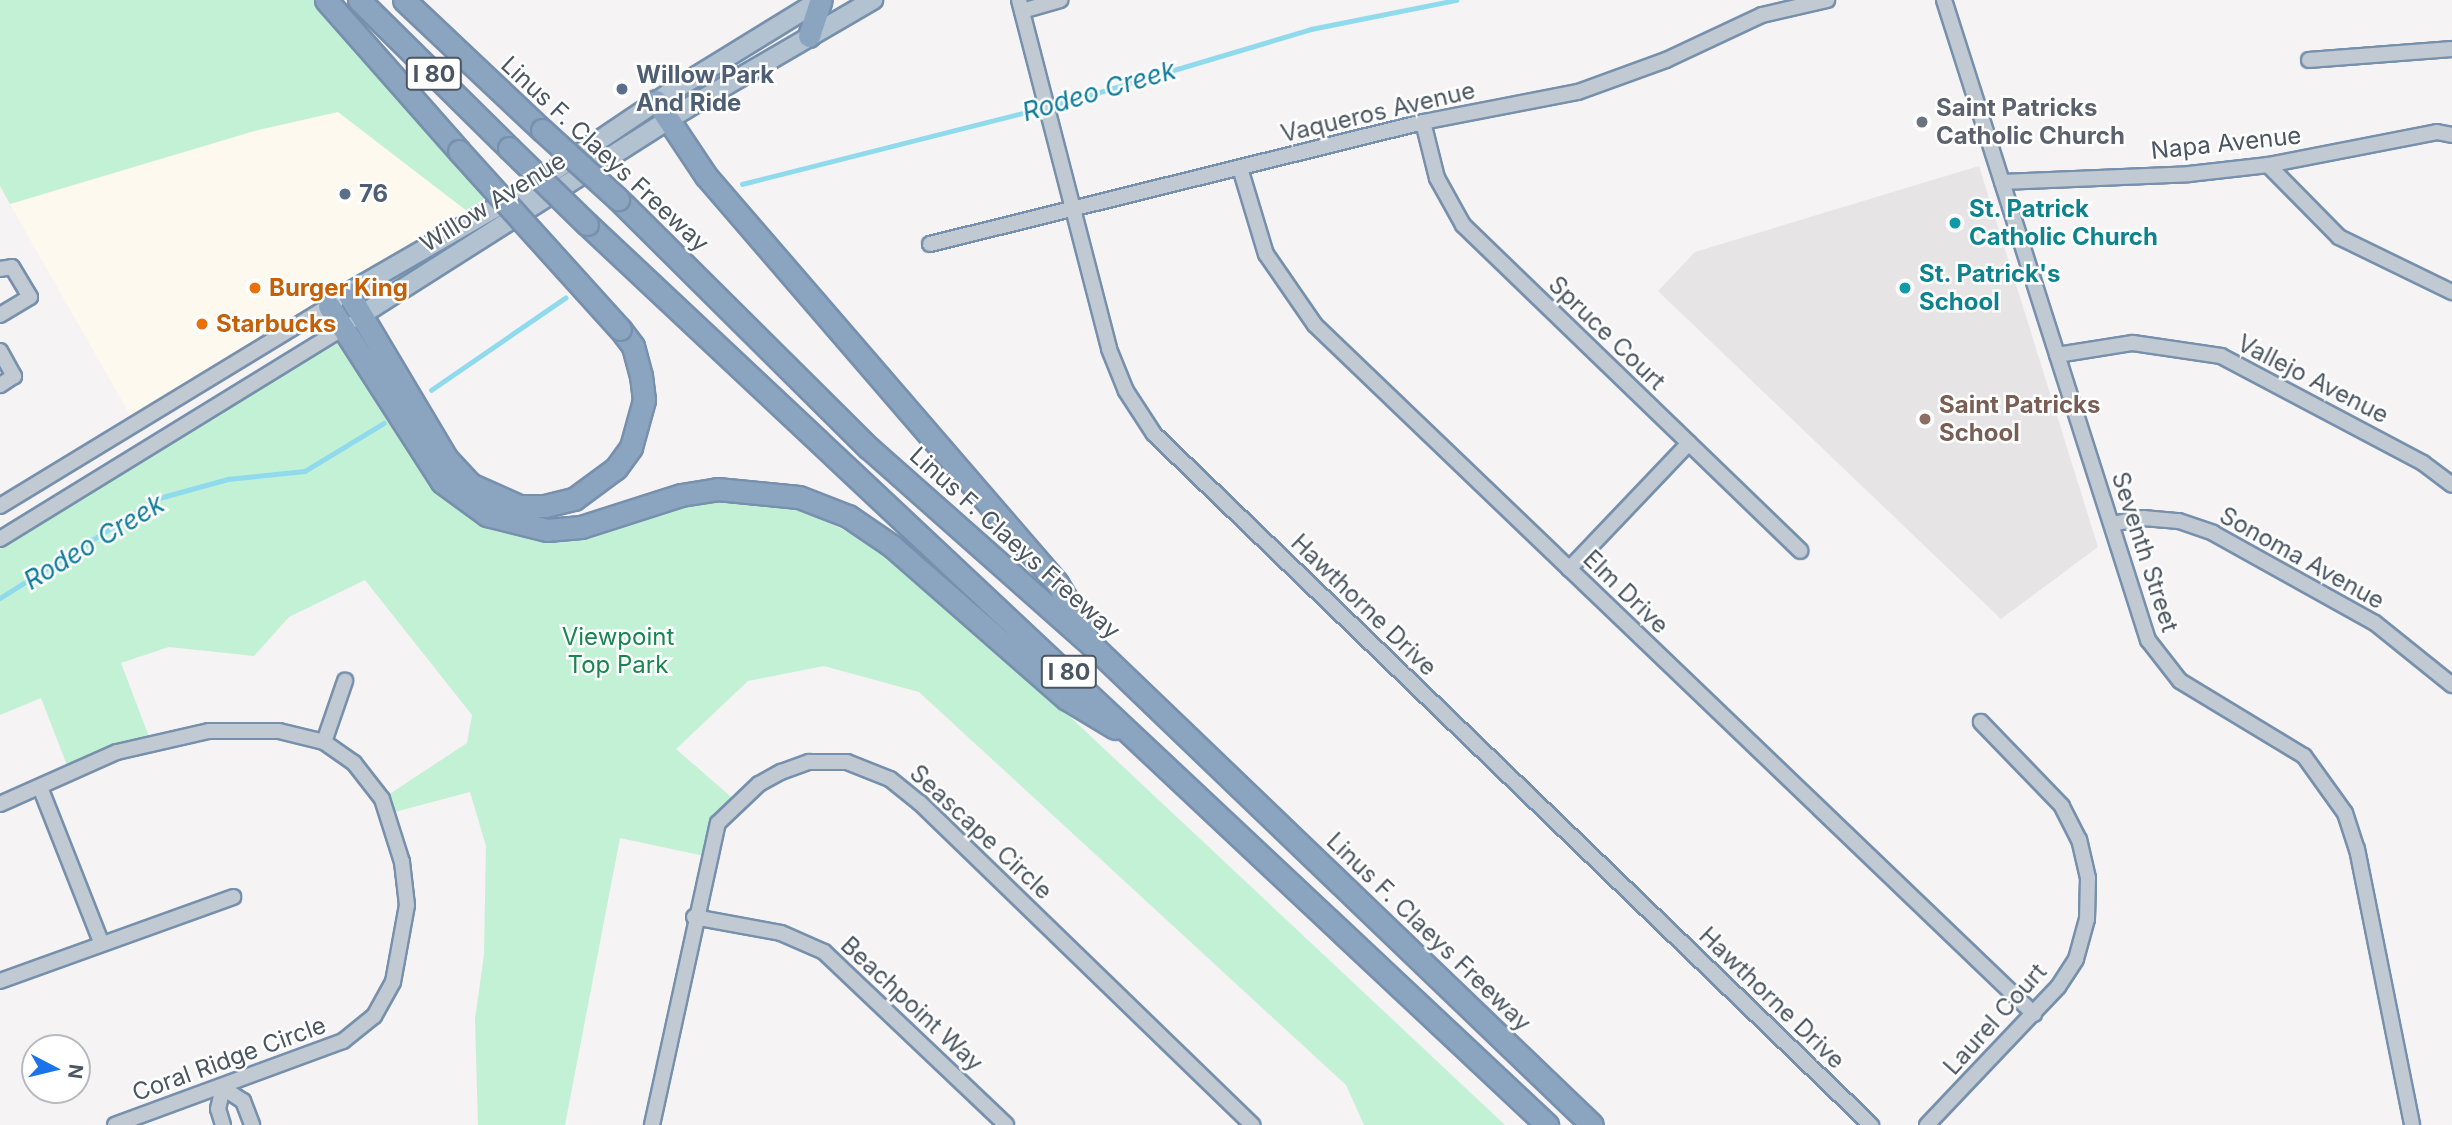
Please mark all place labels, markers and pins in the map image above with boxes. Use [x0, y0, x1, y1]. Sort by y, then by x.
place label: Willow Park And Ride [636, 61, 774, 117]
marker: Willow Park And Ride [614, 81, 630, 97]
place label: Saint Patricks Catholic Church [1936, 94, 2125, 150]
marker: Saint Patricks Catholic Church [1914, 114, 1930, 130]
place label: 76 [359, 180, 388, 208]
marker: 76 [337, 186, 353, 202]
place label: St. Patrick Catholic Church [1969, 195, 2158, 251]
marker: St. Patrick Catholic Church [1947, 215, 1963, 231]
place label: St. Patrick's School [1919, 260, 2061, 316]
place label: Burger King [269, 274, 408, 302]
marker: Burger King [247, 280, 263, 296]
marker: St. Patrick's School [1897, 280, 1913, 296]
place label: Starbucks [216, 310, 336, 338]
marker: Starbucks [194, 316, 210, 332]
place label: Saint Patricks School [1939, 391, 2100, 447]
marker: Saint Patricks School [1917, 411, 1933, 427]

